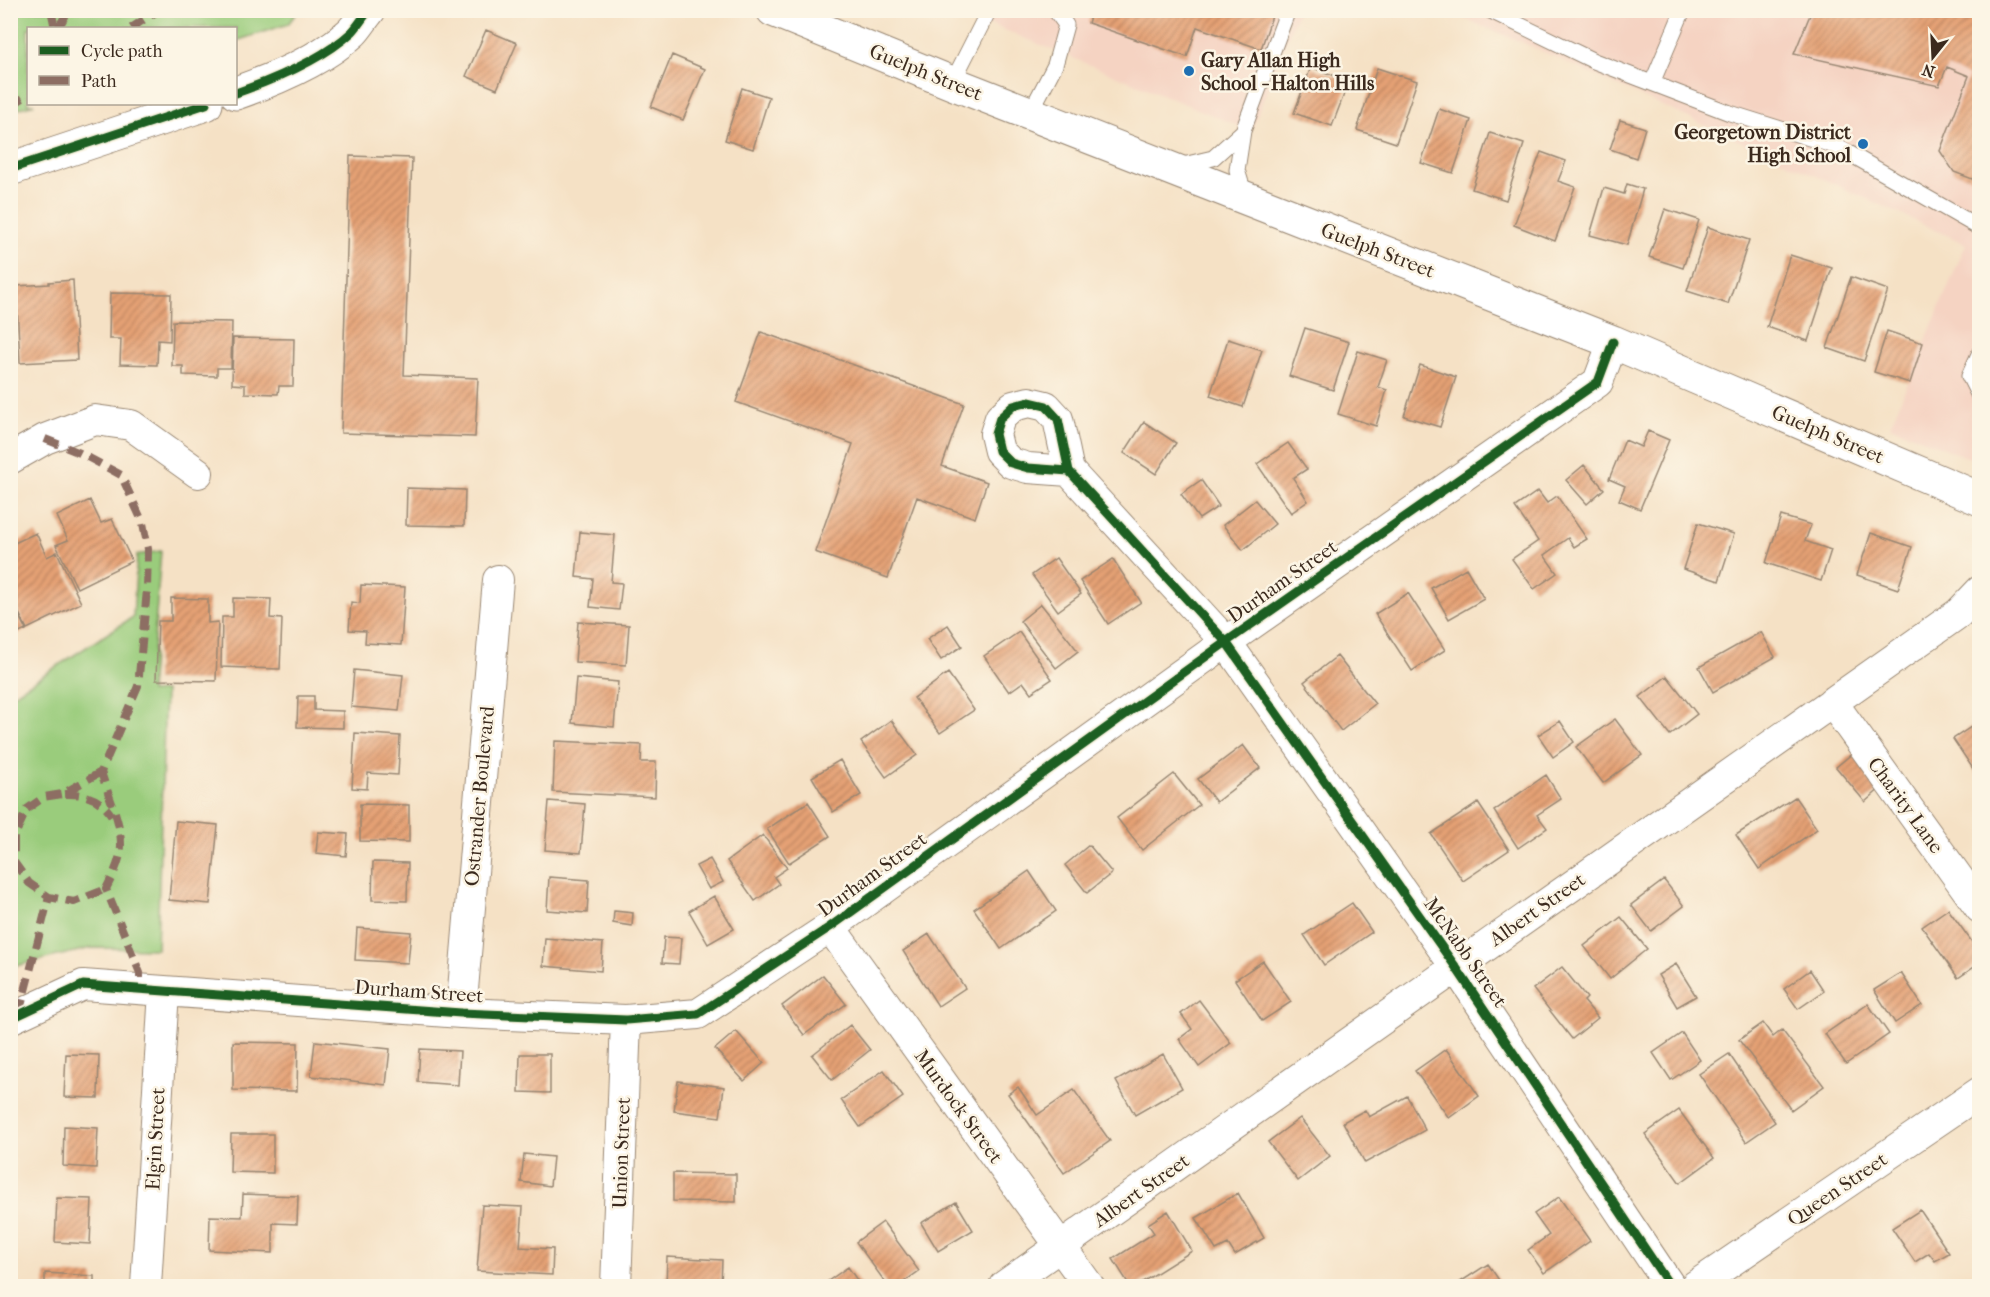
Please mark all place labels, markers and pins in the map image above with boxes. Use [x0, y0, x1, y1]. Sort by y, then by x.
place label: Gary Allan High School - Halton Hills [1201, 49, 1375, 95]
marker: Gary Allan High School - Halton Hills [1182, 64, 1196, 78]
place label: Georgetown District High School [1674, 121, 1852, 167]
marker: Georgetown District High School [1856, 137, 1870, 151]

